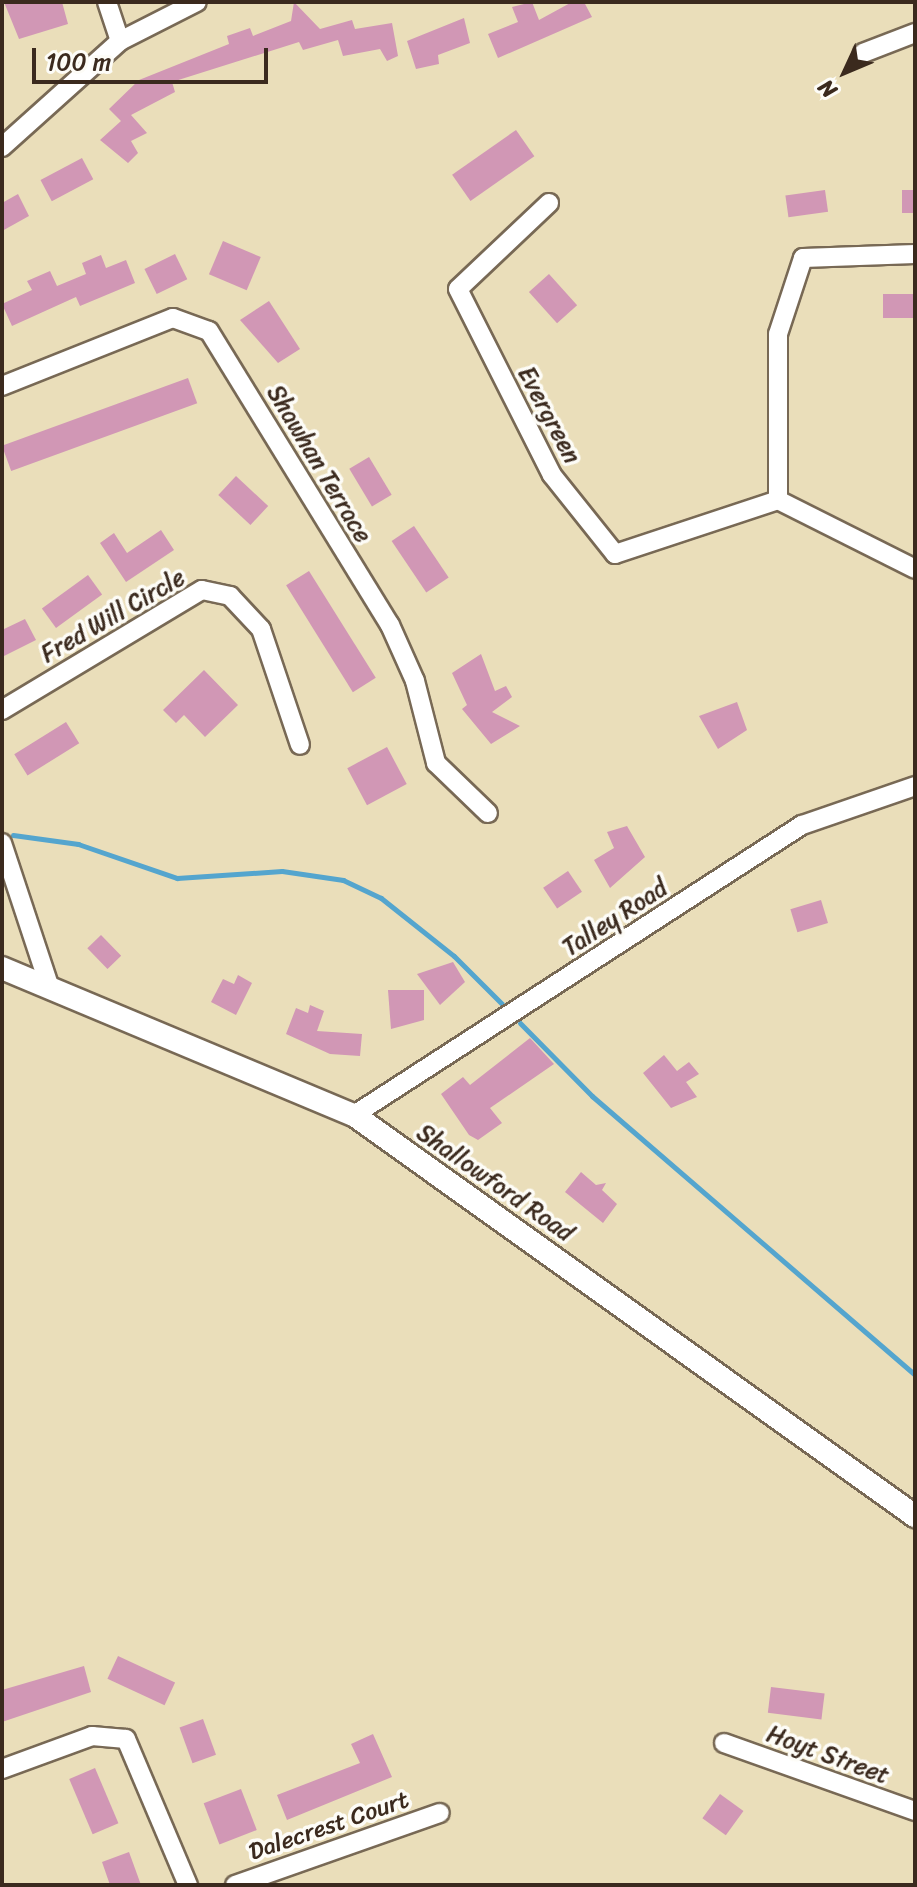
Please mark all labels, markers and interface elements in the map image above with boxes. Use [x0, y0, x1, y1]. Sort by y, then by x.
scale bar [36, 32, 272, 82]
north arrow [805, 32, 885, 112]
text: 100 m [46, 41, 111, 83]
text: N [808, 70, 847, 108]
street label: Evergreen [512, 362, 586, 468]
street label: Shawhan Terrace [261, 380, 377, 548]
street label: Fred Will Circle [36, 563, 190, 669]
street label: Talley Road [557, 873, 673, 963]
street label: Shallowford Road [411, 1118, 579, 1248]
street label: Hoyt Street [763, 1720, 893, 1790]
street label: Dalecrest Court [245, 1785, 413, 1867]

